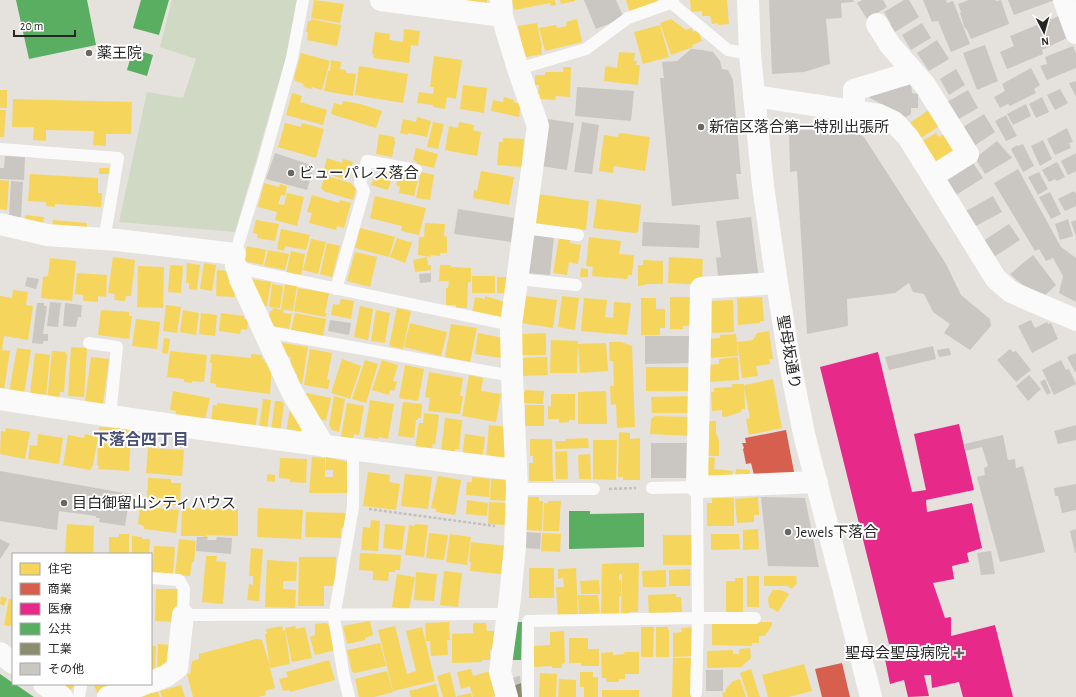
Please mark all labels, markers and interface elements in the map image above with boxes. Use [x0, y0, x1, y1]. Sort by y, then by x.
scale bar [14, 12, 75, 38]
north arrow [1024, 12, 1064, 52]
text: 20 m [20, 20, 43, 32]
text: N [1041, 36, 1049, 47]
place label: 薬王院 [97, 45, 142, 61]
marker: 薬王院 [84, 48, 94, 58]
place label: 新宿区落合第一特別出張所 [709, 119, 889, 135]
marker: 新宿区落合第一特別出張所 [696, 122, 706, 132]
place label: ビューパレス落合 [299, 165, 419, 181]
marker: ビューパレス落合 [286, 168, 296, 178]
street label: 聖母坂通り [775, 314, 803, 390]
district label: 下落合四丁目 [93, 431, 189, 448]
place label: 目白御留山シティハウス [72, 495, 236, 511]
marker: 目白御留山シティハウス [59, 498, 69, 508]
place label: Jewels下落合 [796, 524, 878, 540]
marker: Jewels下落合 [783, 527, 793, 537]
legend [12, 553, 152, 685]
text: 住宅 [48, 562, 72, 575]
text: 商業 [48, 583, 72, 595]
text: 医療 [48, 603, 72, 615]
text: 公共 [48, 623, 72, 635]
text: 工業 [48, 643, 72, 655]
place label: 聖母会聖母病院 [845, 645, 950, 661]
marker: 聖母会聖母病院 [953, 647, 965, 659]
text: その他 [48, 663, 84, 675]

